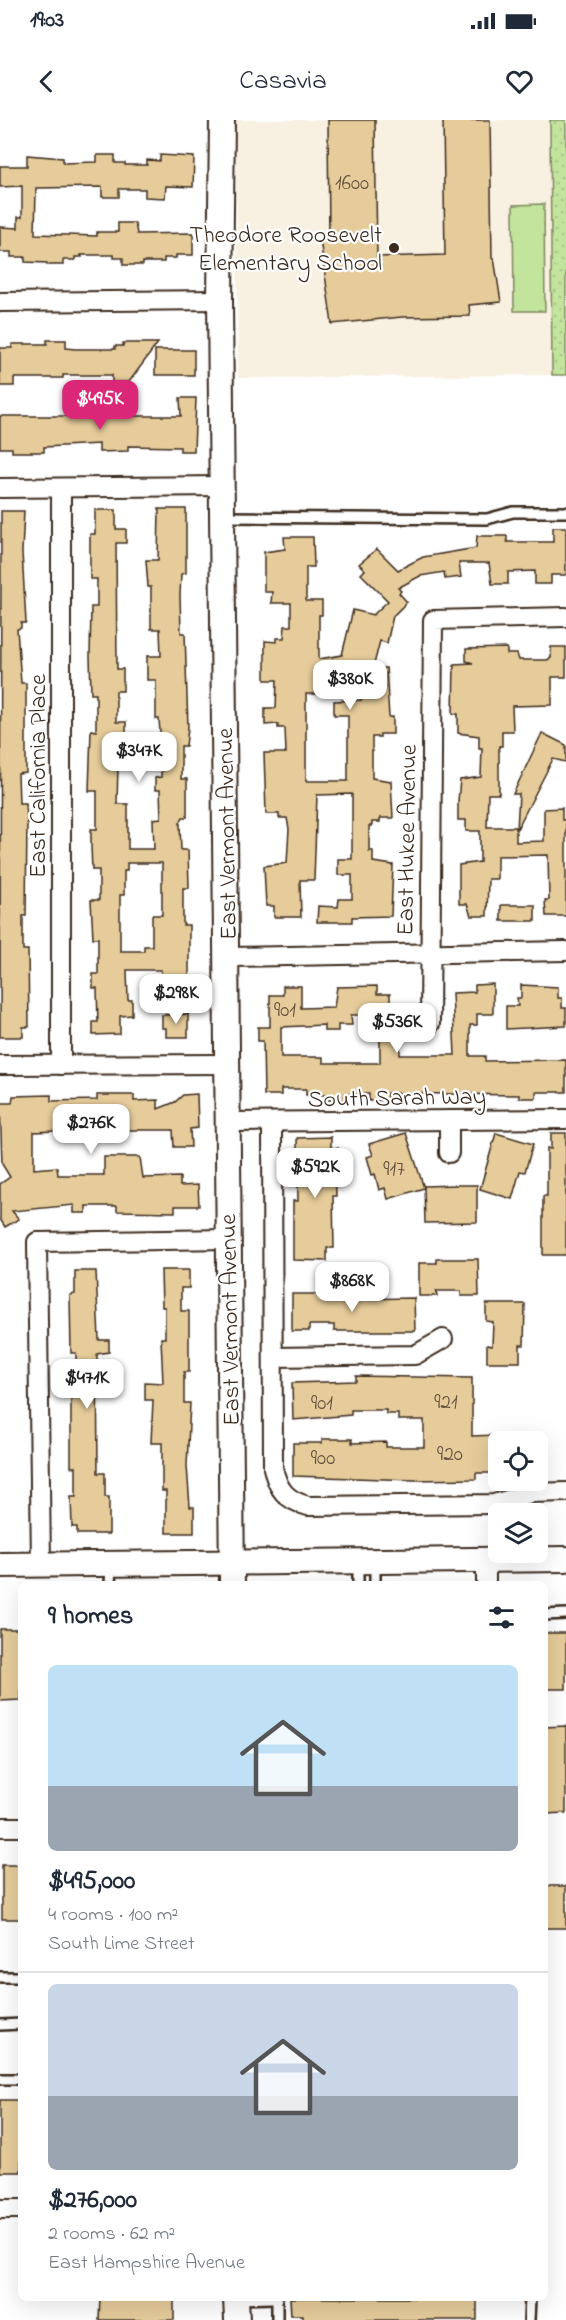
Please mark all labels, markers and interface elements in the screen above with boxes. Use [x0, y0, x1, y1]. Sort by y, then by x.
text: 19:03 [30, 5, 64, 37]
text: Casavia [239, 62, 327, 101]
icon: back [30, 65, 63, 98]
icon: heart [503, 65, 536, 98]
house number: 1600 [335, 169, 369, 199]
place label: Theodore Roosevelt Elementary School [189, 219, 382, 283]
marker: Theodore Roosevelt Elementary School [387, 241, 401, 255]
pin: $495K [58, 380, 142, 431]
text: $495K [76, 385, 124, 414]
pin: $380K [308, 660, 392, 711]
text: $380K [327, 665, 373, 694]
street label: East California Place [22, 674, 57, 878]
street label: East Vermont Avenue [209, 727, 248, 940]
pin: $347K [97, 732, 181, 783]
text: $347K [116, 737, 162, 766]
street label: East Hukee Avenue [389, 744, 428, 936]
pin: $298K [134, 974, 218, 1025]
text: $298K [153, 979, 199, 1008]
house number: 901 [274, 996, 296, 1026]
pin: $536K [355, 1003, 439, 1054]
text: $536K [372, 1008, 422, 1037]
street label: South Sarah Way [308, 1080, 486, 1120]
pin: $276K [49, 1104, 133, 1155]
text: $276K [67, 1109, 115, 1138]
pin: $592K [273, 1148, 357, 1199]
text: $592K [290, 1153, 340, 1182]
house number: 917 [383, 1155, 405, 1185]
street label: East Vermont Avenue [212, 1213, 251, 1426]
pin: $868K [310, 1262, 394, 1313]
text: $868K [329, 1267, 375, 1296]
pin: $471K [45, 1359, 129, 1410]
text: $471K [65, 1364, 109, 1393]
house number: 921 [434, 1388, 458, 1418]
house number: 901 [311, 1389, 333, 1419]
map controls [488, 1431, 548, 1563]
button: locate [488, 1431, 548, 1491]
house number: 920 [437, 1440, 463, 1470]
house number: 900 [311, 1444, 335, 1474]
button: layers [488, 1503, 548, 1563]
text: 9 homes [48, 1598, 133, 1636]
icon: filters [485, 1601, 518, 1634]
icon: home [229, 1704, 337, 1812]
text: $495,000 [48, 1863, 135, 1901]
text: 4 rooms · 100 m² [48, 1901, 178, 1930]
text: South Lime Street [48, 1930, 195, 1959]
icon: home [229, 2023, 337, 2131]
text: $276,000 [48, 2182, 137, 2220]
text: 2 rooms · 62 m² [48, 2220, 175, 2249]
text: East Hampshire Avenue [48, 2249, 245, 2278]

